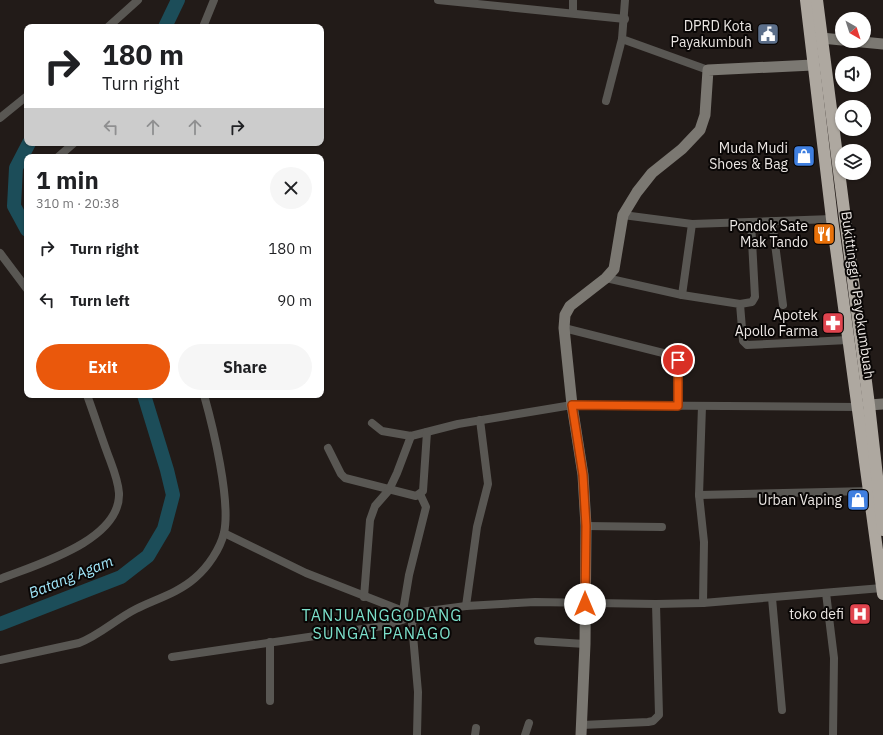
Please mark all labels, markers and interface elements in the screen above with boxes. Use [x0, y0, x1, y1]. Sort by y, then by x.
north arrow [835, 12, 871, 48]
map controls [835, 12, 871, 180]
place label: DPRD Kota Payakumbuh [671, 17, 753, 51]
public building icon: DPRD Kota Payakumbuh [755, 21, 781, 47]
text: 180 m [102, 36, 184, 73]
icon: right [36, 40, 88, 92]
button: sound [835, 56, 871, 92]
text: Turn right [102, 72, 180, 95]
button: search [835, 100, 871, 136]
icon: left [100, 116, 122, 138]
icon: ahead [142, 116, 164, 138]
icon: ahead [184, 116, 206, 138]
icon: right [226, 116, 248, 138]
place label: Muda Mudi Shoes & Bag [709, 139, 789, 173]
shop icon: Muda Mudi Shoes & Bag [791, 143, 817, 169]
button: layers [835, 144, 871, 180]
text: 1 min [36, 164, 99, 196]
button: close [270, 167, 312, 209]
text: 310 m · 20:38 [36, 195, 119, 212]
street label: Bukittinggi - Payokumbuah [837, 210, 879, 380]
place label: Pondok Sate Mak Tando [729, 217, 808, 251]
restaurant icon: Pondok Sate Mak Tando [811, 221, 837, 247]
icon: right [36, 237, 58, 259]
text: Turn right [70, 239, 139, 258]
text: 180 m [268, 239, 312, 258]
icon: left [36, 289, 58, 311]
text: Turn left [70, 291, 130, 310]
text: 90 m [277, 291, 312, 310]
place label: Apotek Apollo Farma [735, 306, 819, 340]
pharmacy icon: Apotek Apollo Farma [820, 310, 846, 336]
pin [661, 343, 695, 377]
button: Exit [36, 344, 170, 390]
button: Share [178, 344, 312, 390]
icon: arrive [667, 349, 689, 371]
shop icon: Urban Vaping [845, 487, 871, 513]
place label: Urban Vaping [758, 491, 843, 509]
water label: Batang Agam [26, 551, 116, 602]
position arrow [564, 583, 606, 625]
hospital icon: toko defi [847, 601, 873, 627]
district label: TANJUANGGODANG SUNGAI PANAGO [302, 605, 462, 643]
place label: toko defi [789, 605, 844, 623]

